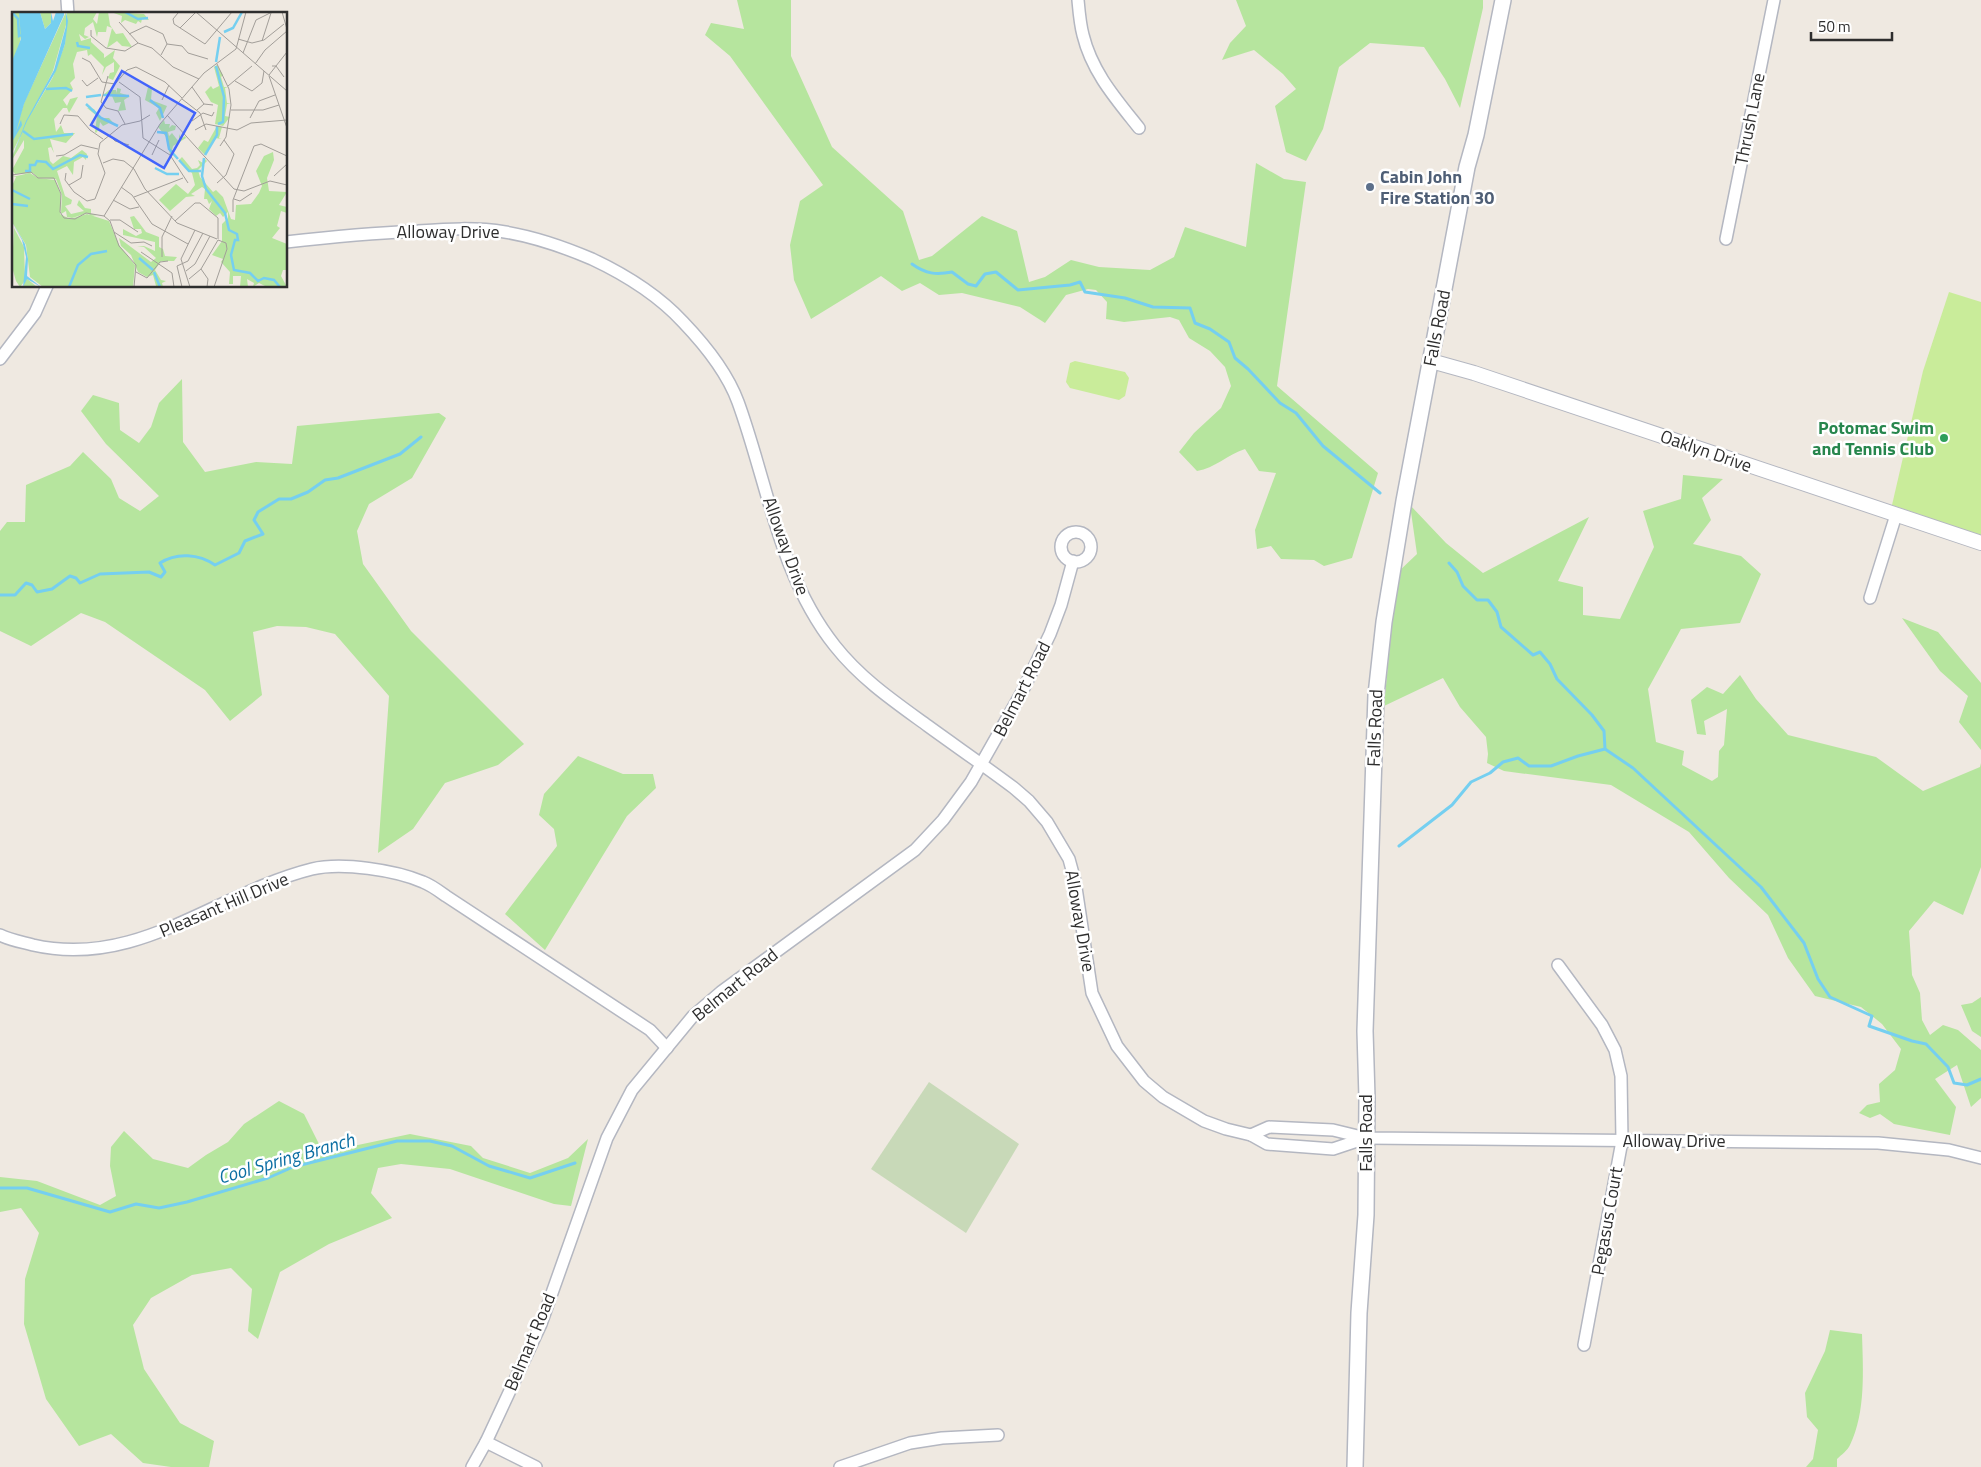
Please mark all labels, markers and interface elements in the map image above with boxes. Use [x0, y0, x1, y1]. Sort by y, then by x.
scale bar [1811, 10, 1892, 42]
inset map [12, 12, 288, 288]
text: 50 m [1818, 15, 1851, 38]
street label: Thrush Lane [1727, 71, 1772, 167]
place label: Cabin John Fire Station 30 [1380, 163, 1494, 211]
marker: Cabin John Fire Station 30 [1364, 181, 1376, 193]
street label: Alloway Drive [396, 218, 500, 245]
street label: Falls Road [1416, 287, 1457, 369]
place label: Potomac Swim and Tennis Club [1812, 414, 1934, 462]
street label: Oaklyn Drive [1657, 422, 1756, 479]
marker: Potomac Swim and Tennis Club [1938, 432, 1950, 444]
street label: Alloway Drive [756, 493, 817, 599]
street label: Belmart Road [986, 636, 1057, 741]
street label: Falls Road [1360, 689, 1389, 767]
street label: Pleasant Hill Drive [155, 865, 293, 944]
street label: Alloway Drive [1058, 868, 1103, 974]
street label: Belmart Road [686, 941, 784, 1028]
street label: Falls Road [1352, 1094, 1379, 1172]
water label: Cool Spring Branch [214, 1124, 358, 1191]
street label: Alloway Drive [1622, 1127, 1726, 1154]
street label: Pegasus Court [1584, 1164, 1629, 1277]
street label: Belmart Road [497, 1289, 562, 1395]

